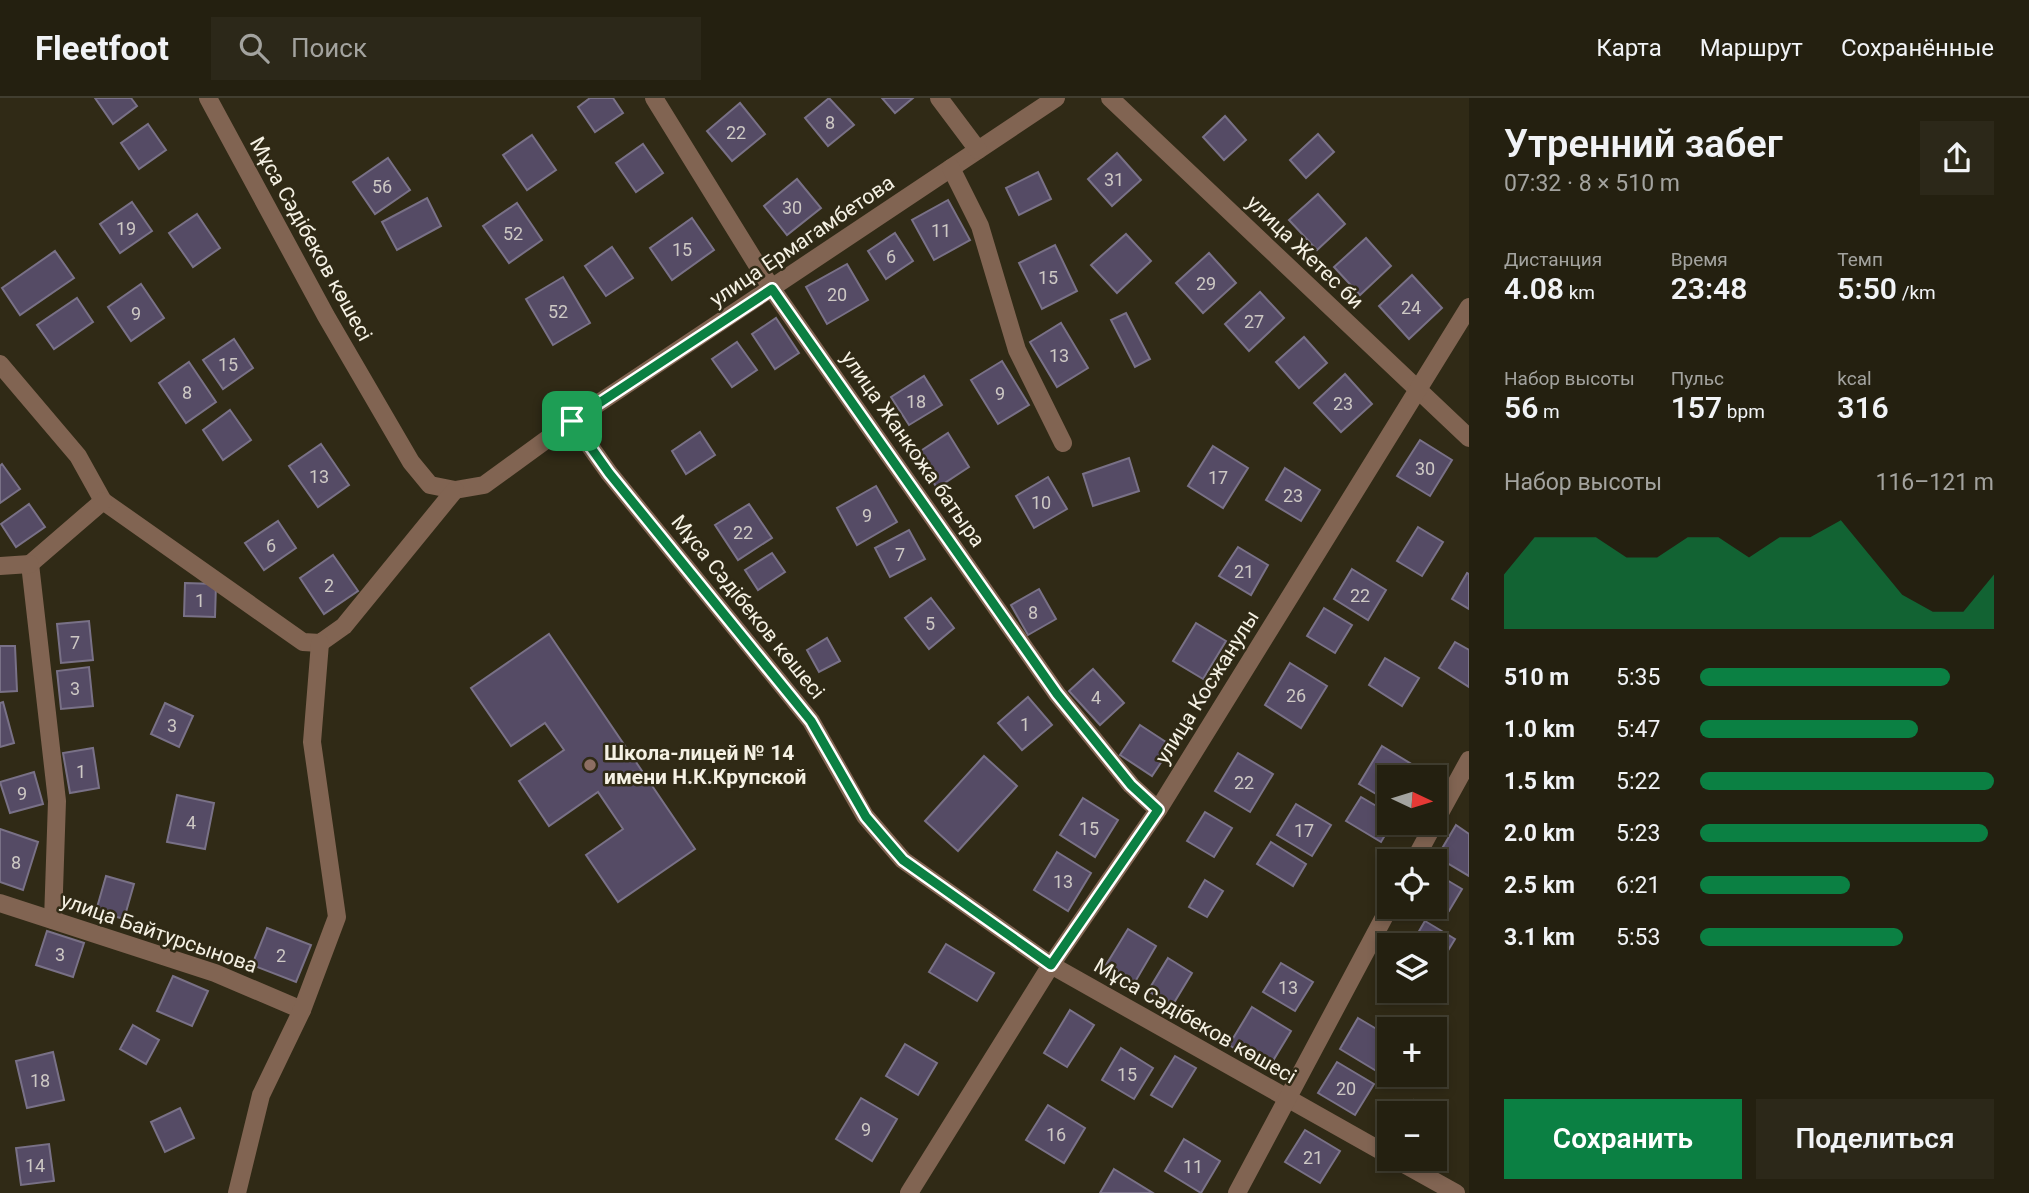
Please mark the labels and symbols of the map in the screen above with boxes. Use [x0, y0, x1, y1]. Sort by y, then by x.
house number: 8 [825, 112, 835, 133]
house number: 22 [726, 122, 746, 143]
street label: Мұса Сәдібеков көшесі [245, 133, 377, 345]
house number: 31 [1104, 169, 1124, 190]
street label: улица Ермагамбетова [705, 170, 899, 312]
house number: 56 [372, 176, 392, 197]
street label: улица Жетес би [1242, 190, 1368, 314]
house number: 30 [782, 197, 802, 218]
house number: 19 [116, 218, 136, 239]
house number: 11 [931, 220, 951, 241]
house number: 52 [503, 223, 523, 244]
house number: 15 [672, 239, 692, 260]
house number: 6 [886, 246, 896, 267]
house number: 15 [1038, 267, 1058, 288]
house number: 29 [1196, 273, 1216, 294]
house number: 20 [827, 284, 847, 305]
house number: 24 [1401, 297, 1421, 318]
house number: 52 [548, 301, 568, 322]
house number: 9 [131, 303, 141, 324]
house number: 27 [1244, 311, 1264, 332]
house number: 13 [1049, 345, 1069, 366]
street label: улица Жанкожа батыра [836, 346, 990, 552]
house number: 15 [218, 354, 238, 375]
house number: 8 [182, 382, 192, 403]
house number: 9 [995, 383, 1005, 404]
pin [542, 391, 602, 451]
house number: 18 [906, 391, 926, 412]
house number: 23 [1333, 393, 1353, 414]
house number: 30 [1415, 458, 1435, 479]
house number: 13 [309, 466, 329, 487]
house number: 17 [1208, 467, 1228, 488]
house number: 23 [1283, 485, 1303, 506]
house number: 10 [1031, 492, 1051, 513]
house number: 9 [862, 505, 872, 526]
street label: Мұса Сәдібеков көшесі [666, 510, 830, 704]
house number: 22 [733, 522, 753, 543]
house number: 6 [266, 535, 276, 556]
house number: 7 [895, 544, 905, 565]
house number: 21 [1234, 561, 1254, 582]
house number: 2 [324, 575, 334, 596]
house number: 22 [1350, 585, 1370, 606]
house number: 1 [195, 590, 205, 611]
house number: 8 [1028, 602, 1038, 623]
street label: улица Косжанулы [1150, 606, 1264, 768]
house number: 5 [925, 613, 935, 634]
house number: 7 [70, 632, 80, 653]
house number: 3 [70, 678, 80, 699]
house number: 26 [1286, 685, 1306, 706]
house number: 4 [1091, 687, 1101, 708]
house number: 1 [1020, 714, 1030, 735]
house number: 3 [167, 715, 177, 736]
place label: Школа-лицей № 14 имени Н.К.Крупской [604, 741, 806, 789]
marker: Школа-лицей № 14 имени Н.К.Крупской [582, 757, 598, 773]
house number: 1 [76, 761, 86, 782]
north arrow [1377, 765, 1447, 835]
house number: 22 [1234, 772, 1254, 793]
house number: 9 [17, 783, 27, 804]
house number: 4 [186, 812, 196, 833]
house number: 15 [1079, 818, 1099, 839]
house number: 17 [1294, 820, 1314, 841]
house number: 8 [11, 852, 21, 873]
house number: 13 [1053, 871, 1073, 892]
street label: улица Байтурсынова [58, 888, 260, 978]
house number: 3 [55, 944, 65, 965]
house number: 2 [276, 945, 286, 966]
street label: Мұса Сәдібеков көшесі [1090, 953, 1300, 1089]
house number: 13 [1278, 977, 1298, 998]
house number: 15 [1117, 1064, 1137, 1085]
house number: 18 [30, 1070, 50, 1091]
house number: 20 [1336, 1078, 1356, 1099]
house number: 9 [861, 1119, 871, 1140]
house number: 16 [1046, 1124, 1066, 1145]
house number: 21 [1303, 1147, 1323, 1168]
house number: 14 [25, 1155, 45, 1176]
house number: 11 [1183, 1156, 1203, 1177]

